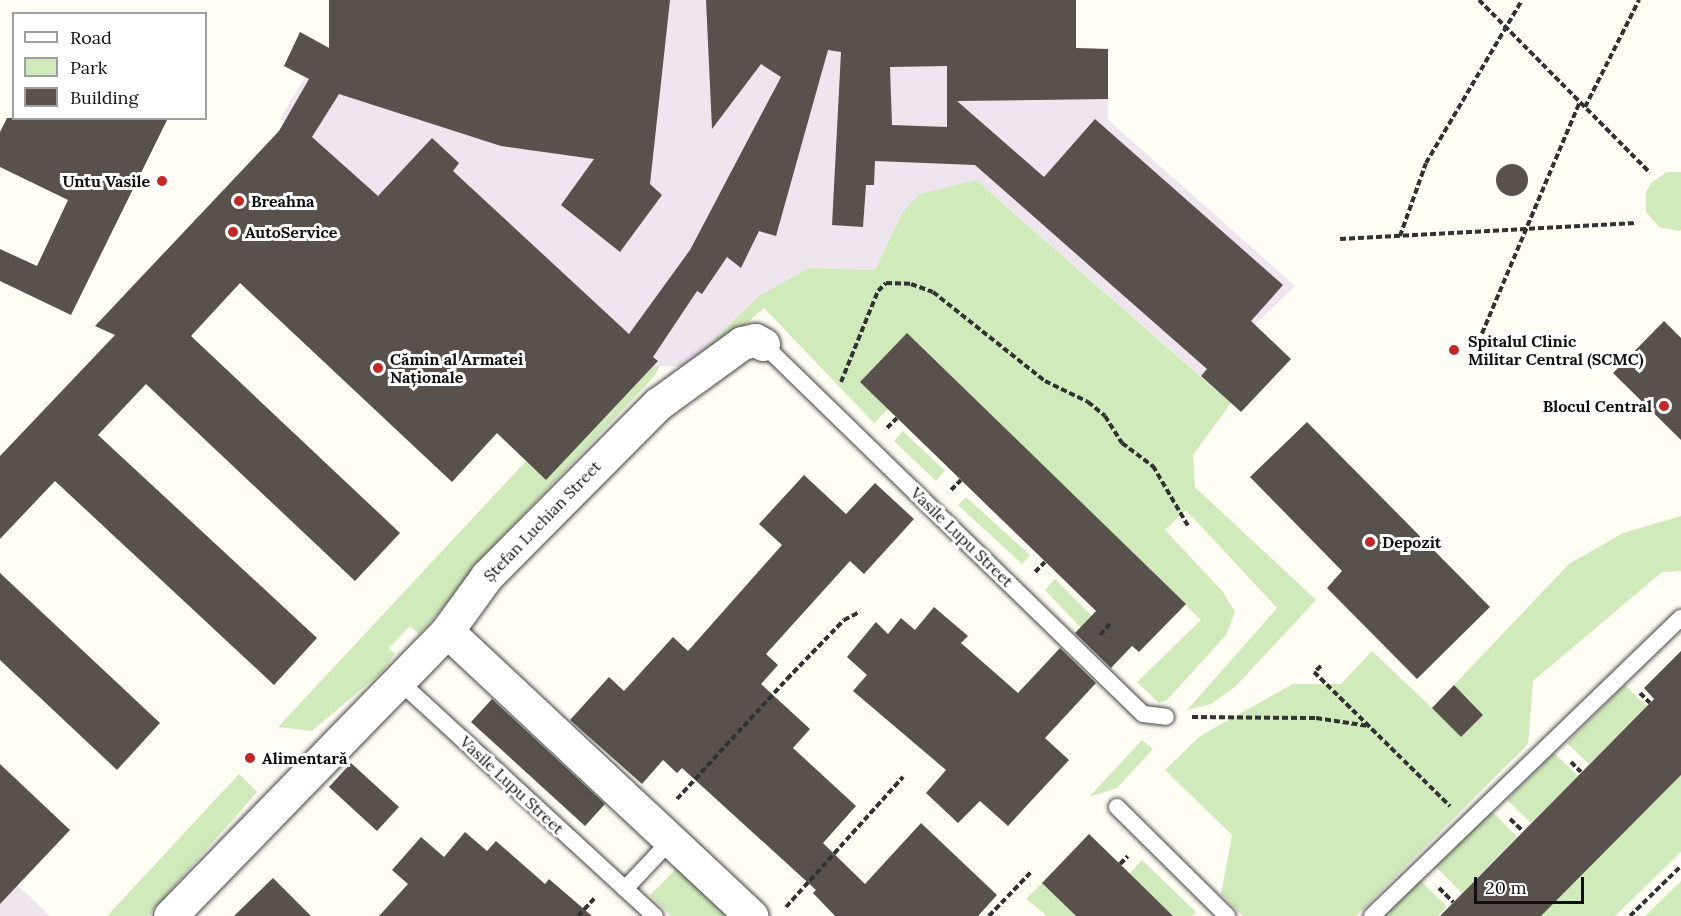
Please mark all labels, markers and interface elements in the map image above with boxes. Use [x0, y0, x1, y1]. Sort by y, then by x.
legend [12, 12, 207, 120]
text: Road [70, 26, 112, 49]
text: Park [70, 56, 107, 79]
text: Building [70, 86, 138, 109]
place label: Untu Vasile [62, 171, 150, 191]
marker: Untu Vasile [155, 174, 169, 188]
place label: Breahna [251, 191, 314, 211]
marker: Breahna [232, 194, 246, 208]
place label: AutoService [245, 222, 337, 242]
marker: AutoService [226, 225, 240, 239]
place label: Spitalul Clinic Militar Central (SCMC) [1468, 331, 1643, 369]
marker: Spitalul Clinic Militar Central (SCMC) [1445, 341, 1463, 359]
place label: Cămin al Armatei Naționale [390, 349, 523, 387]
marker: Cămin al Armatei Naționale [371, 361, 385, 375]
place label: Blocul Central [1543, 396, 1652, 416]
marker: Blocul Central [1657, 399, 1671, 413]
street label: Ștefan Luchian Street [479, 457, 605, 585]
street label: Vasile Lupu Street [907, 483, 1017, 591]
place label: Depozit [1382, 532, 1441, 552]
marker: Depozit [1363, 535, 1377, 549]
street label: Vasile Lupu Street [456, 732, 568, 838]
place label: Alimentară [262, 748, 347, 768]
marker: Alimentară [243, 751, 257, 765]
scale bar [1477, 865, 1586, 903]
text: 20 m [1485, 876, 1527, 899]

